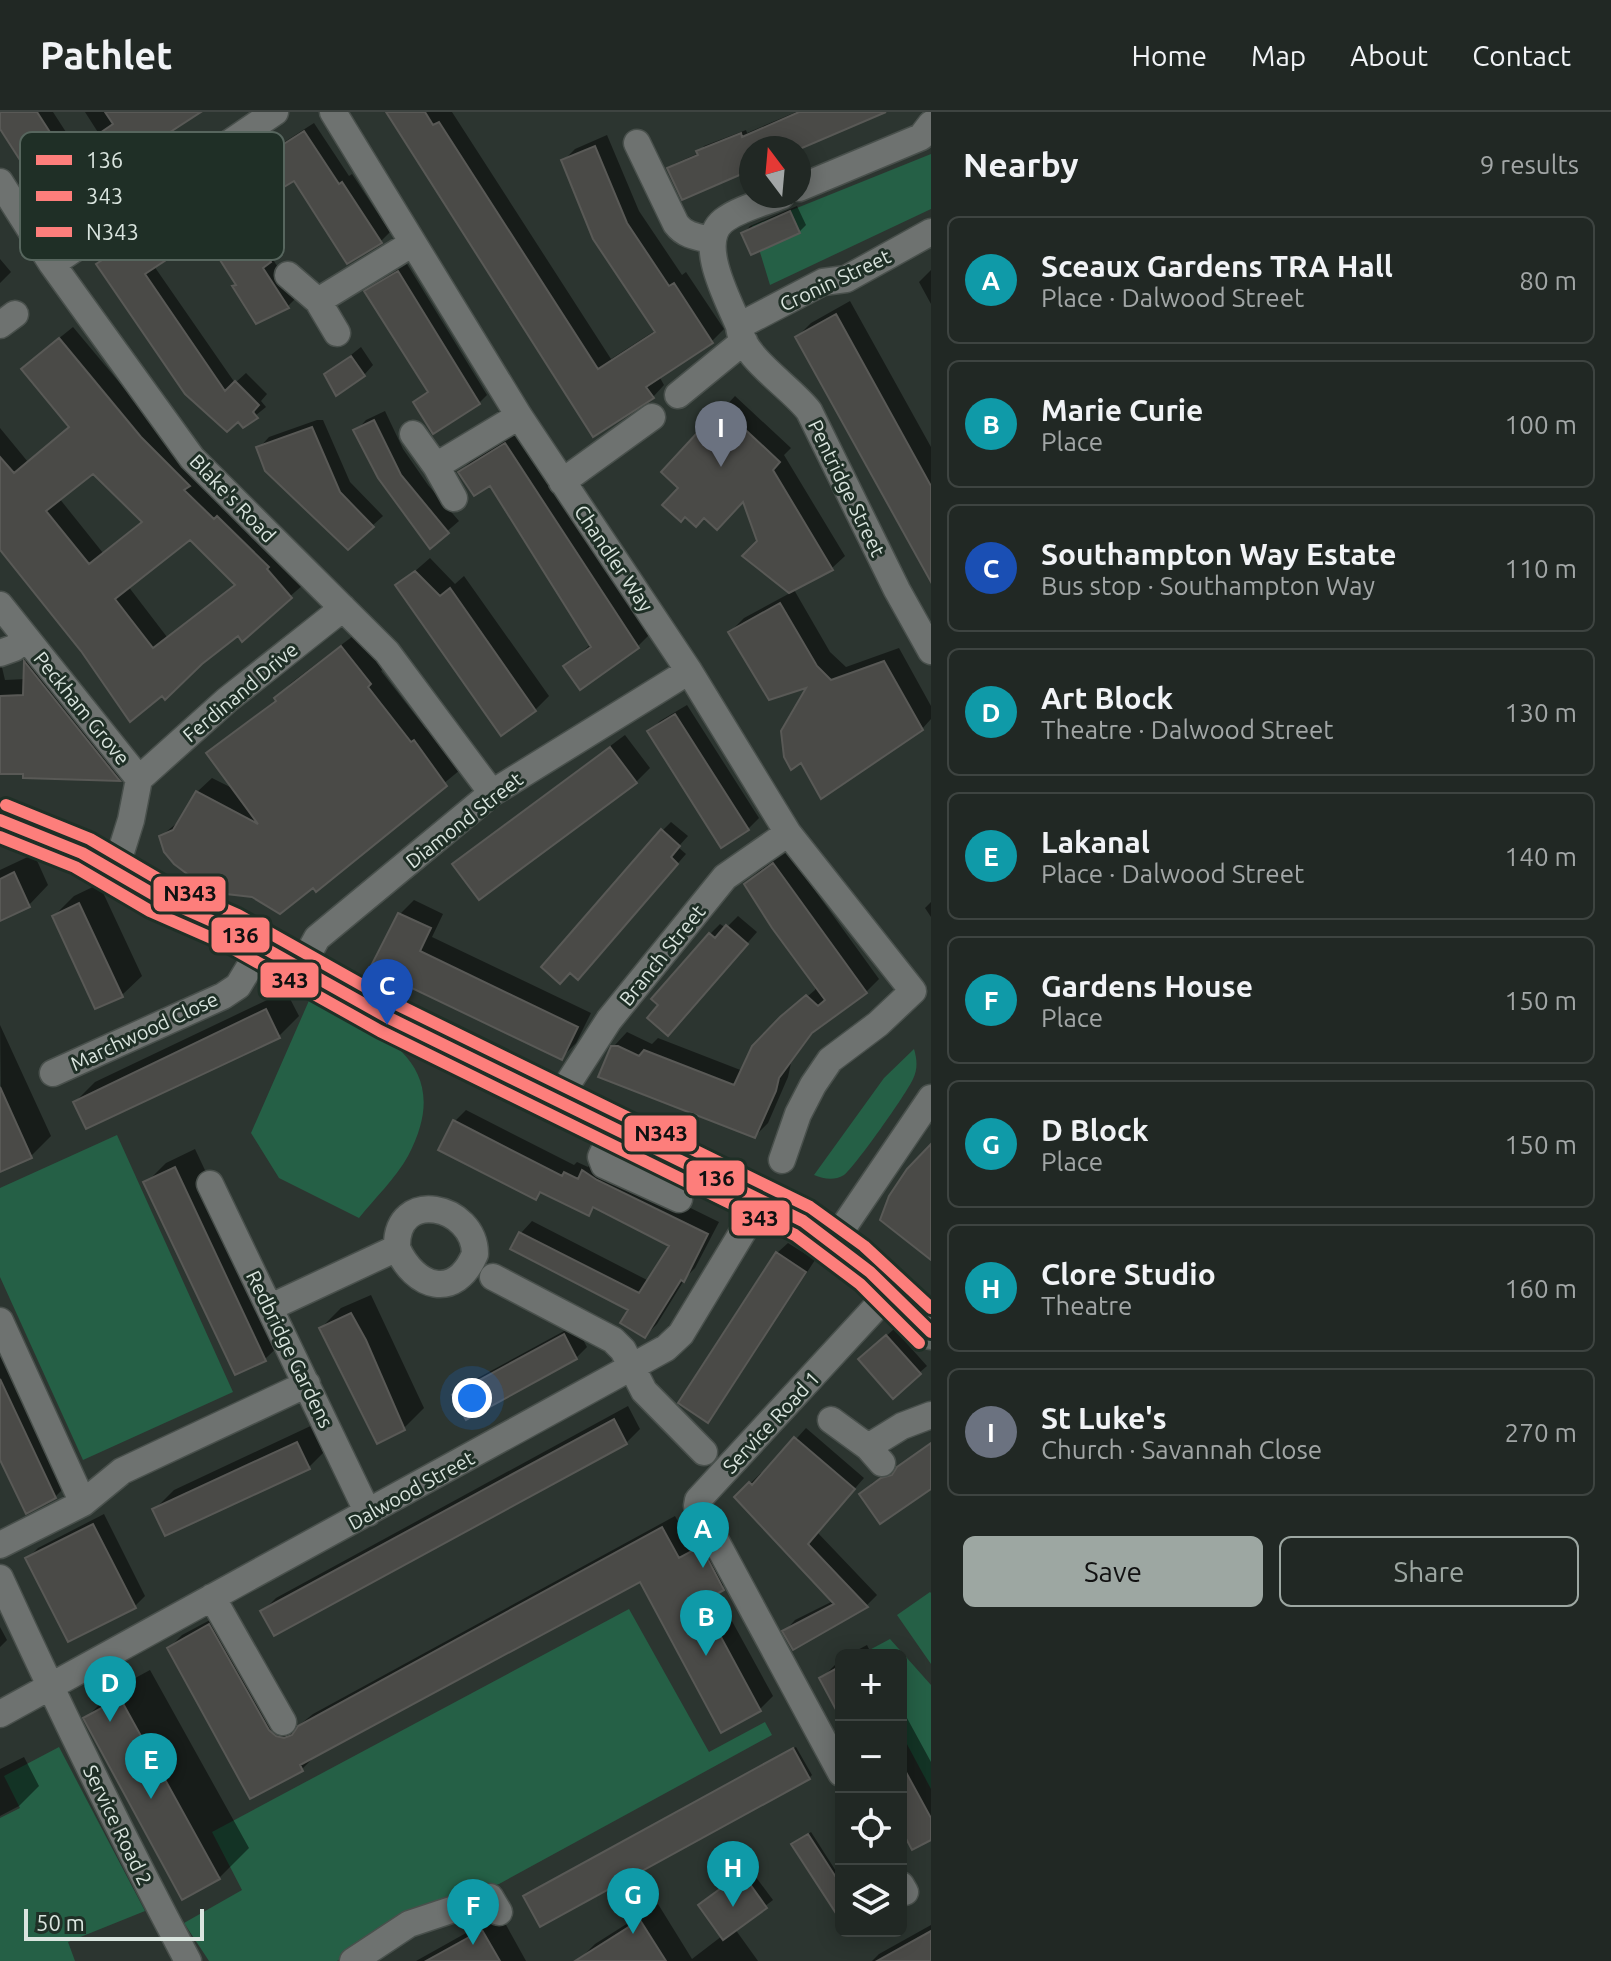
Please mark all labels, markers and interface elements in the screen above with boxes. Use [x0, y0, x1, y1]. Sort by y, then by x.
text: Pathlet [40, 34, 172, 76]
text: Home [1132, 40, 1207, 71]
text: Map [1251, 40, 1306, 71]
text: About [1350, 40, 1428, 71]
text: Contact [1472, 40, 1571, 71]
legend [20, 132, 284, 260]
north arrow [739, 136, 811, 208]
text: Nearby [963, 145, 1078, 183]
text: 136 [86, 147, 123, 172]
text: 9 results [1480, 150, 1579, 179]
text: 343 [86, 183, 123, 208]
text: N343 [86, 219, 139, 244]
street label: Cronin Street [776, 244, 894, 316]
text: Sceaux Gardens TRA Hall [1041, 249, 1393, 283]
text: A [982, 266, 1000, 295]
text: 80 m [1519, 266, 1577, 295]
text: Place · Dalwood Street [1041, 283, 1304, 312]
text: Marie Curie [1041, 393, 1203, 427]
pin: I [695, 401, 747, 467]
text: B [982, 410, 1000, 439]
text: 100 m [1505, 410, 1577, 439]
street label: Pentridge Street [804, 416, 890, 560]
text: Place [1041, 427, 1103, 456]
street label: Blake's Road [185, 449, 281, 547]
street label: Chandler Way [570, 500, 658, 616]
text: Southampton Way Estate [1041, 537, 1396, 571]
text: C [983, 554, 999, 583]
text: 110 m [1505, 554, 1577, 583]
text: Bus stop · Southampton Way [1041, 571, 1375, 600]
street label: Ferdinand Drive [178, 637, 302, 747]
street label: Peckham Grove [29, 647, 135, 769]
text: Art Block [1041, 681, 1173, 715]
text: D [982, 698, 1000, 727]
text: 130 m [1505, 698, 1577, 727]
text: Theatre · Dalwood Street [1041, 715, 1334, 744]
street label: Diamond Street [401, 767, 527, 873]
text: Lakanal [1041, 825, 1150, 859]
text: E [983, 842, 999, 871]
text: 140 m [1505, 842, 1577, 871]
text: Place · Dalwood Street [1041, 859, 1304, 888]
line badge: N343 [152, 875, 227, 913]
text: N343 [163, 880, 217, 905]
street label: Branch Street [614, 900, 710, 1010]
line badge: 136 [210, 916, 271, 954]
text: 136 [221, 922, 259, 947]
pin: C [361, 959, 413, 1025]
line badge: 343 [259, 961, 320, 999]
text: 343 [271, 967, 309, 992]
text: Gardens House [1041, 969, 1253, 1003]
text: F [984, 986, 998, 1015]
text: 150 m [1505, 986, 1577, 1015]
street label: Marchwood Close [67, 987, 221, 1075]
text: Place [1041, 1003, 1103, 1032]
text: D Block [1041, 1113, 1149, 1147]
line badge: N343 [623, 1114, 698, 1153]
text: N343 [634, 1120, 688, 1145]
text: G [982, 1130, 1000, 1159]
text: 150 m [1505, 1130, 1577, 1159]
text: Place [1041, 1147, 1103, 1176]
line badge: 136 [685, 1159, 746, 1197]
text: 136 [697, 1165, 735, 1190]
line badge: 343 [730, 1199, 791, 1237]
text: 343 [741, 1205, 779, 1230]
text: Clore Studio [1041, 1257, 1216, 1291]
street label: Redbridge Gardens [242, 1267, 338, 1431]
text: H [982, 1274, 1000, 1303]
text: 160 m [1505, 1274, 1577, 1303]
text: Theatre [1041, 1291, 1132, 1320]
street label: Service Road 1 [718, 1366, 824, 1478]
your location [452, 1378, 492, 1418]
text: St Luke's [1041, 1401, 1167, 1435]
text: I [987, 1418, 995, 1447]
text: 270 m [1505, 1418, 1577, 1447]
text: Church · Savannah Close [1041, 1435, 1322, 1464]
street label: Dalwood Street [344, 1446, 478, 1534]
pin: A [677, 1502, 729, 1568]
button: Save [963, 1536, 1263, 1607]
button: Share [1279, 1536, 1579, 1607]
pin: B [680, 1590, 732, 1656]
map controls [835, 1649, 907, 1937]
button: + [835, 1649, 907, 1721]
pin: D [84, 1656, 136, 1722]
button: − [835, 1721, 907, 1793]
pin: E [125, 1733, 177, 1799]
street label: Service Road 2 [79, 1761, 157, 1889]
button: locate [835, 1793, 907, 1865]
pin: H [707, 1841, 759, 1907]
button: layers [835, 1865, 907, 1937]
pin: G [607, 1868, 659, 1934]
pin: F [447, 1879, 499, 1945]
scale bar [24, 1905, 204, 1941]
text: 50 m [36, 1910, 85, 1935]

